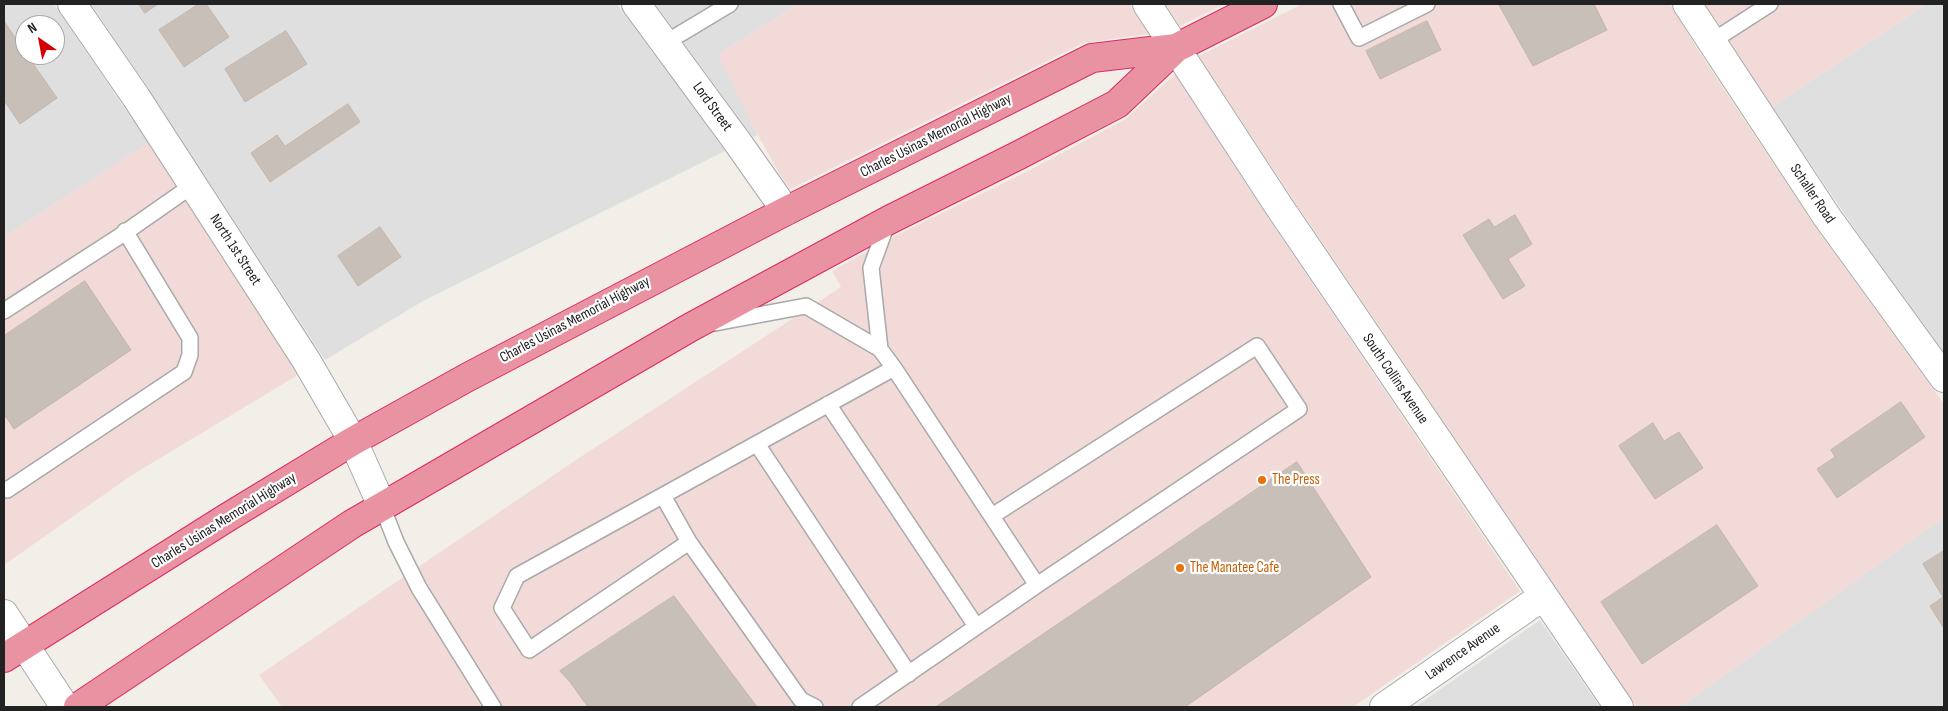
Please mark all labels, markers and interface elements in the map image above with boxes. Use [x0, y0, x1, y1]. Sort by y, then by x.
north arrow [15, 15, 65, 65]
text: N [24, 19, 40, 37]
street label: Lord Street [688, 79, 736, 135]
street label: Charles Usinas Memorial Highway [857, 90, 1015, 182]
street label: Schaller Road [1786, 161, 1838, 227]
street label: North 1st Street [205, 211, 265, 289]
street label: Charles Usinas Memorial Highway [497, 273, 653, 367]
street label: South Collins Avenue [1358, 330, 1432, 428]
street label: Charles Usinas Memorial Highway [148, 469, 300, 573]
place label: The Press [1272, 471, 1320, 489]
marker: The Press [1256, 474, 1268, 486]
place label: The Manatee Cafe [1190, 559, 1279, 577]
marker: The Manatee Cafe [1174, 562, 1186, 574]
street label: Lawrence Avenue [1422, 620, 1504, 684]

